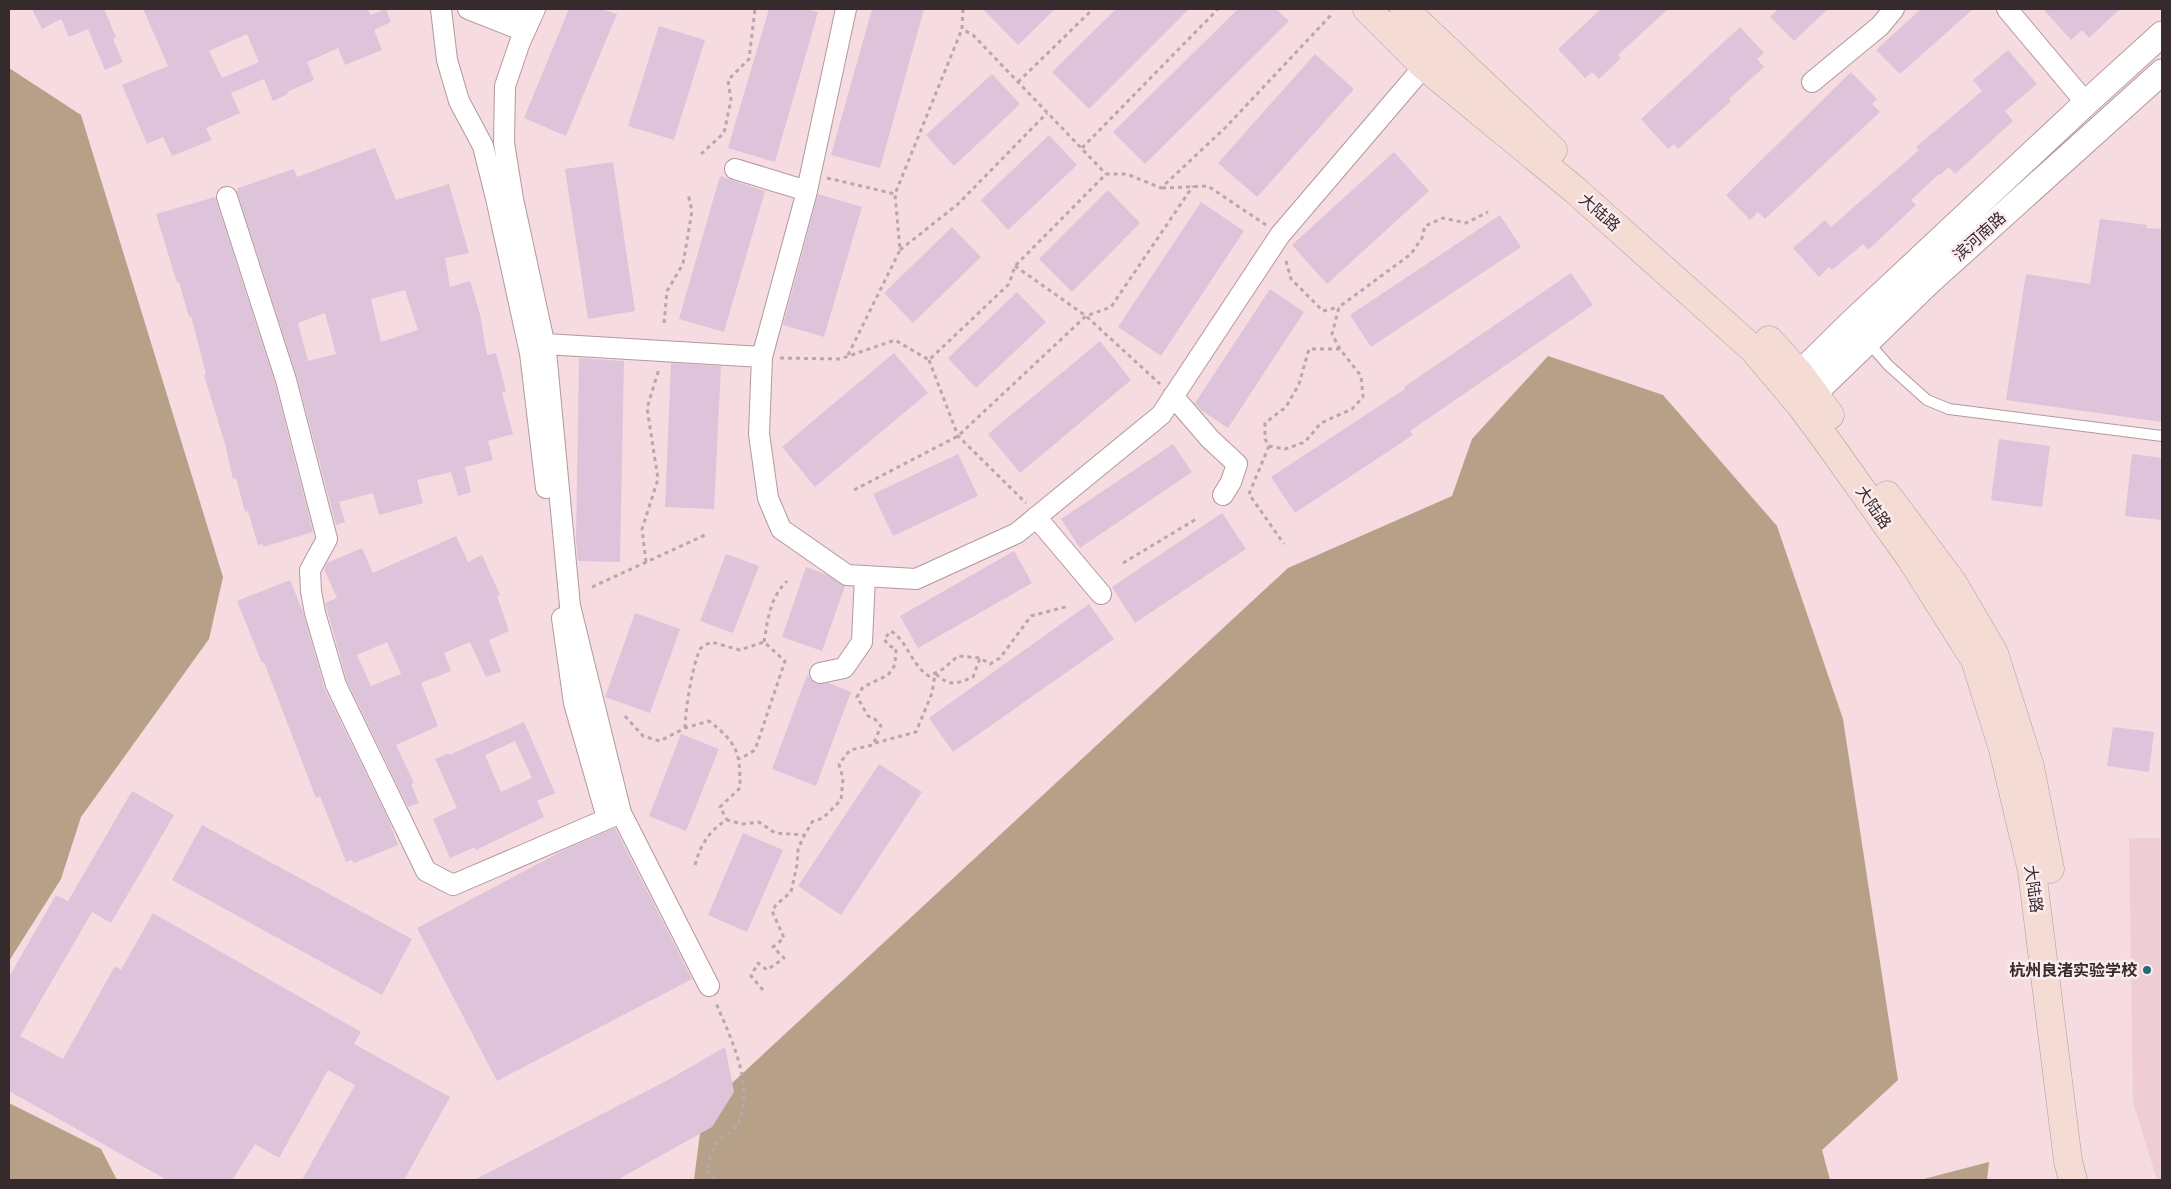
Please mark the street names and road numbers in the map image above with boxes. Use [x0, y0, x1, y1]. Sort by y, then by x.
street label: 大陆路 [1575, 189, 1625, 236]
street label: 滨河南路 [1949, 207, 2010, 266]
street label: 大陆路 [1851, 482, 1896, 533]
street label: 大陆路 [2020, 864, 2047, 914]

